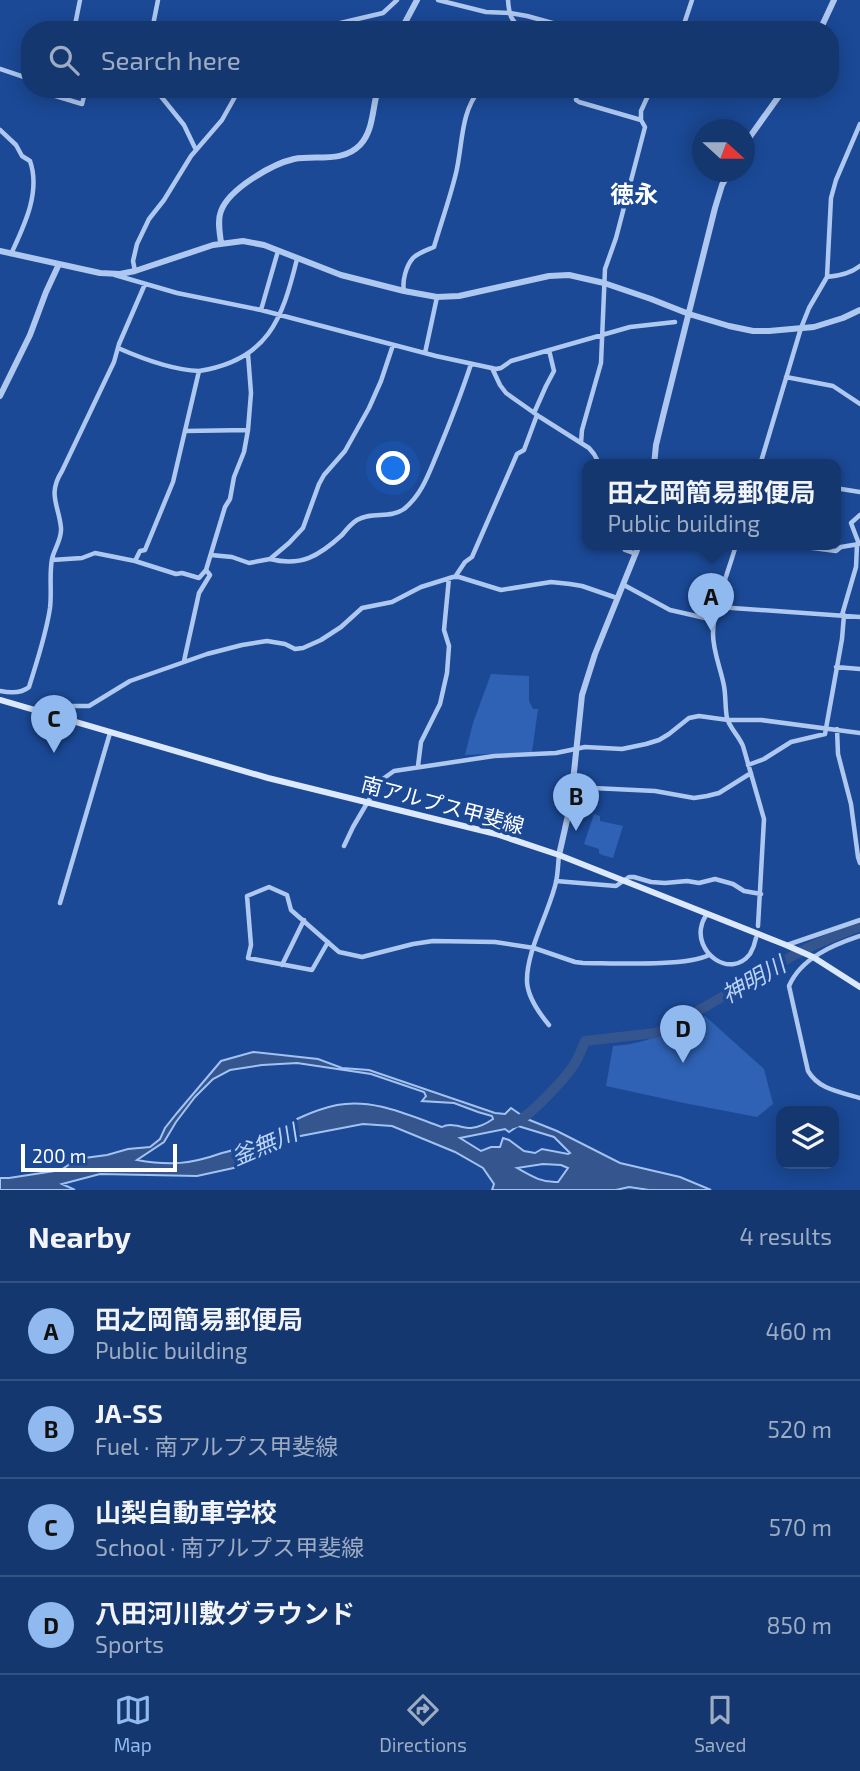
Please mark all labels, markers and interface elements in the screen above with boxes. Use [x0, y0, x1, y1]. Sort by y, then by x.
search box [21, 21, 839, 98]
icon: search [45, 41, 83, 79]
text: Search here [101, 44, 241, 75]
north arrow [692, 119, 755, 182]
district label: 徳永 [610, 179, 658, 208]
your location [376, 451, 410, 485]
popup [582, 459, 841, 550]
text: 田之岡簡易郵便局 [607, 476, 816, 507]
text: Public building [607, 509, 760, 537]
pin: A [688, 573, 734, 631]
pin: C [31, 695, 77, 753]
street label: 南アルプス甲斐線 [359, 770, 527, 838]
pin: B [553, 773, 599, 831]
water label: 神明川 [716, 948, 792, 1008]
pin: D [660, 1005, 706, 1063]
map controls [776, 1106, 839, 1169]
button: layers [776, 1106, 839, 1169]
water label: 釜無川 [227, 1116, 304, 1170]
scale bar [21, 1141, 177, 1173]
text: 200 m [32, 1144, 86, 1167]
text: Nearby [28, 1218, 131, 1254]
text: 4 results [740, 1222, 832, 1250]
text: 田之岡簡易郵便局 [95, 1303, 303, 1334]
text: A [43, 1317, 59, 1345]
text: 460 m [766, 1317, 832, 1345]
text: Public building [95, 1336, 248, 1364]
text: JA-SS [95, 1397, 163, 1428]
text: B [44, 1415, 58, 1443]
text: 520 m [768, 1415, 832, 1443]
text: Fuel · 南アルプス甲斐線 [95, 1432, 338, 1460]
text: 山梨自動車学校 [95, 1496, 277, 1527]
text: C [44, 1513, 58, 1541]
text: 570 m [769, 1513, 832, 1541]
text: School · 南アルプス甲斐線 [95, 1533, 364, 1561]
text: 八田河川敷グラウンド [95, 1597, 355, 1628]
text: D [43, 1611, 59, 1639]
text: 850 m [767, 1611, 832, 1639]
text: Sports [95, 1630, 164, 1658]
tab: Map [114, 1691, 152, 1756]
tab: Directions [379, 1691, 467, 1756]
tab: Saved [694, 1691, 746, 1756]

